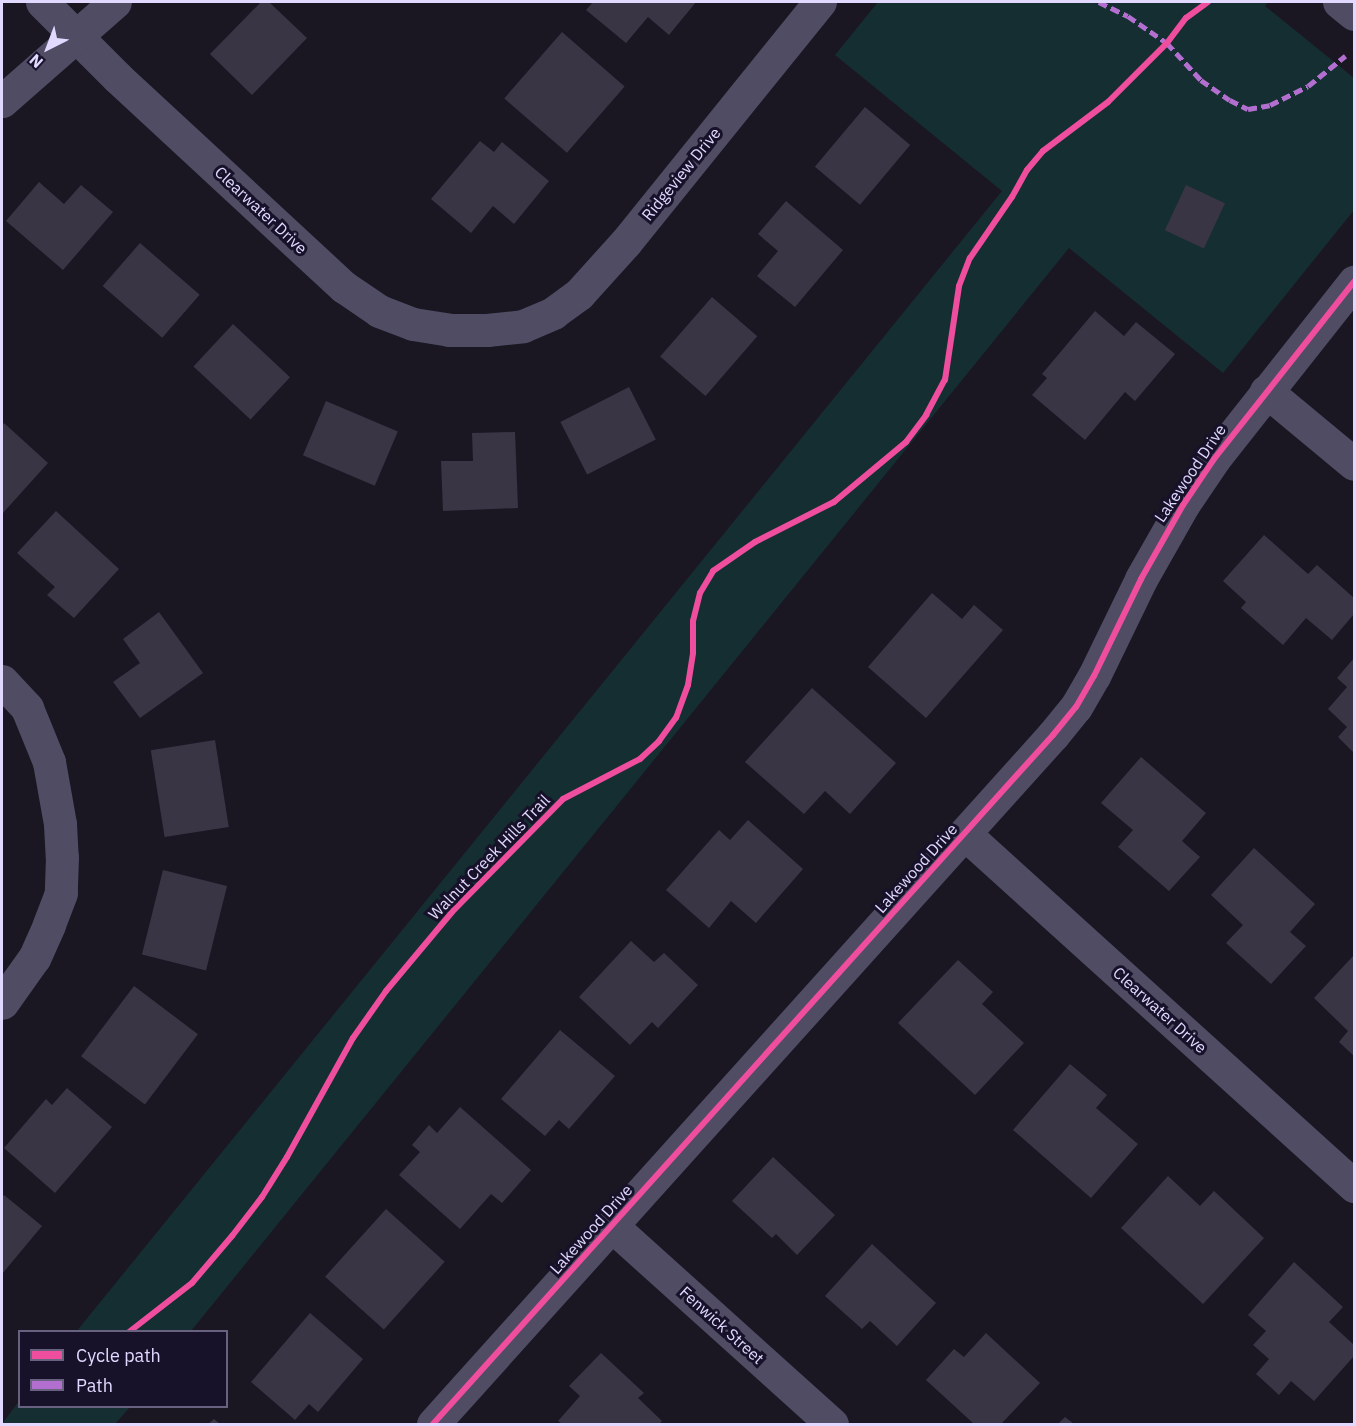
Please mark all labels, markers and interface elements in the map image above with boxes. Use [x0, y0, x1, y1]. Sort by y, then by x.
north arrow [18, 18, 78, 78]
text: N [25, 50, 47, 73]
street label: Ridgeview Drive [638, 124, 724, 224]
street label: Clearwater Drive [211, 162, 311, 258]
street label: Lakewood Drive [1150, 420, 1230, 526]
street label: Walnut Creek Hills Trail [424, 790, 554, 924]
street label: Lakewood Drive [871, 819, 961, 917]
street label: Clearwater Drive [1109, 963, 1211, 1057]
street label: Lakewood Drive [546, 1180, 636, 1278]
street label: Fenwick Street [676, 1282, 768, 1368]
legend [18, 1330, 228, 1408]
text: Cycle path [76, 1344, 161, 1367]
text: Path [76, 1374, 113, 1397]

